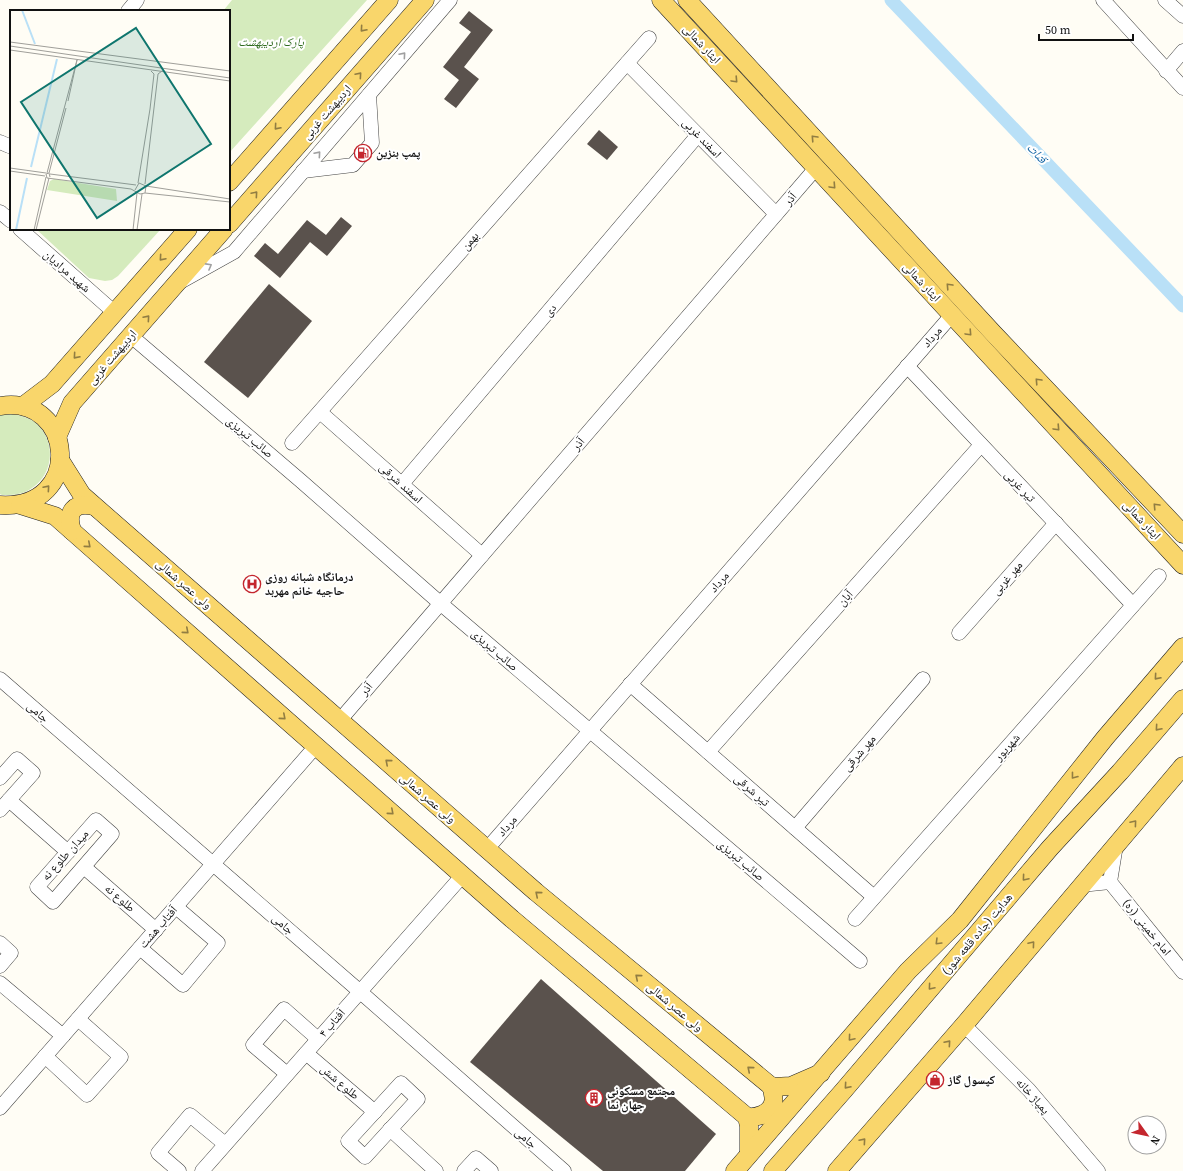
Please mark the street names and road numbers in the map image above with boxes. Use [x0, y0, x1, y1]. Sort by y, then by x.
street label: ایثار شمالی [680, 21, 724, 67]
street label: اردیبهشت غربی [299, 81, 355, 143]
street label: اسفند غربی [679, 115, 725, 162]
street label: آذر [779, 188, 801, 210]
street label: بهمن [457, 228, 483, 254]
street label: شهید مرادیان [40, 246, 94, 296]
street label: ایثار شمالی [900, 259, 944, 305]
street label: دی [540, 300, 560, 320]
street label: مرداد [918, 323, 946, 351]
street label: اردیبهشت غربی [84, 326, 140, 388]
street label: صائب تبریزی [223, 412, 277, 462]
street label: آذر [567, 433, 589, 455]
street label: اسفند شرقی [376, 459, 426, 507]
street label: تیر غربی [1001, 466, 1039, 506]
street label: ایثار شمالی [1120, 497, 1164, 543]
street label: ولی عصر شمالی [153, 555, 215, 613]
street label: مهر غربی [988, 558, 1026, 598]
street label: مرداد [705, 568, 733, 596]
street label: آبان [834, 586, 857, 609]
street label: صائب تبریزی [468, 625, 522, 675]
street label: آذر [355, 678, 377, 700]
street label: جامی [24, 698, 53, 726]
street label: شهریور [990, 730, 1024, 765]
street label: مهر شرقی [839, 731, 879, 775]
street label: ولی عصر شمالی [397, 769, 459, 827]
street label: تیر شرقی [731, 770, 773, 810]
street label: مرداد [493, 812, 521, 840]
street label: میدان طلوع نه [38, 826, 92, 884]
street label: صائب تبریزی [714, 835, 768, 885]
street label: طلوع نه [101, 880, 139, 916]
street label: هدایت (جاده قلعه شور) [938, 890, 1016, 978]
street label: امام خمینی (ره) [1119, 895, 1175, 959]
street label: آفتاب هشت [135, 902, 181, 952]
street label: جامی [269, 910, 298, 938]
street label: ولی عصر شمالی [643, 979, 707, 1035]
street label: آفتاب ۴ [315, 1005, 349, 1041]
street label: طلوع شش [317, 1061, 363, 1103]
street label: پمپاژ خانه [1013, 1075, 1054, 1118]
street label: جامی [512, 1124, 541, 1152]

